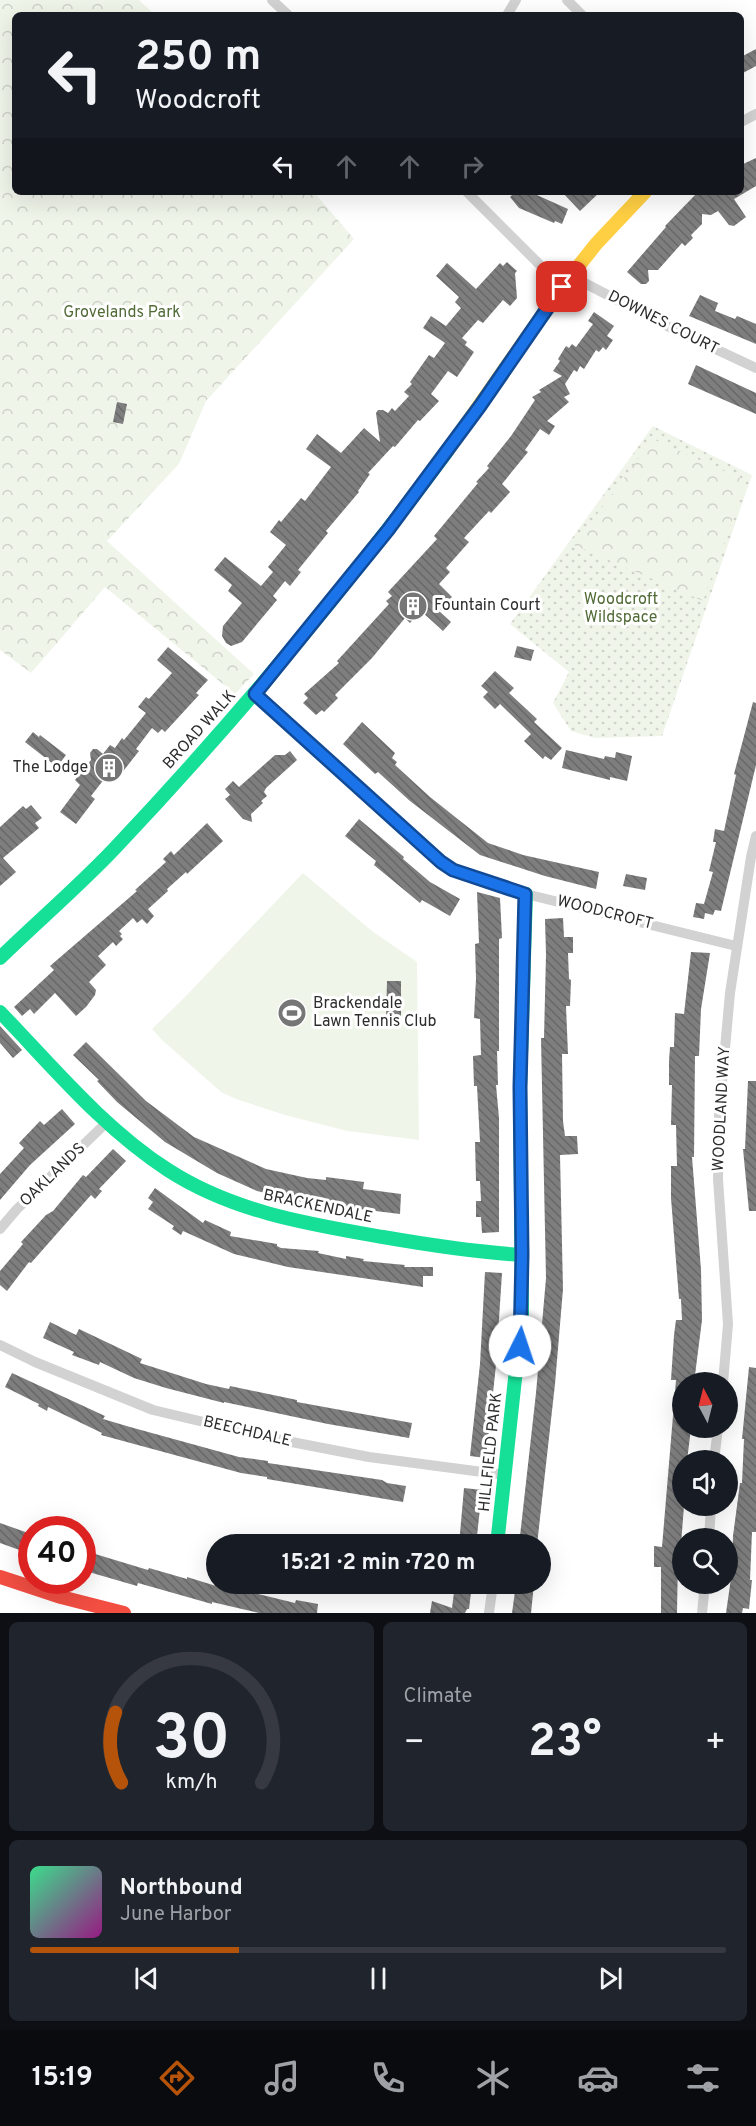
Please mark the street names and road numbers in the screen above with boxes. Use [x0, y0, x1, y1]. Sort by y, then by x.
street label: DOWNES COURT [604, 286, 722, 360]
street label: BROAD WALK [159, 686, 241, 774]
street label: WOODCROFT [555, 891, 655, 935]
street label: WOODLAND WAY [709, 1046, 735, 1172]
street label: OAKLANDS [16, 1139, 90, 1211]
street label: BRACKENDALE [261, 1186, 375, 1228]
street label: HILLFIELD PARK [475, 1391, 507, 1513]
street label: BEECHDALE [201, 1412, 293, 1452]

